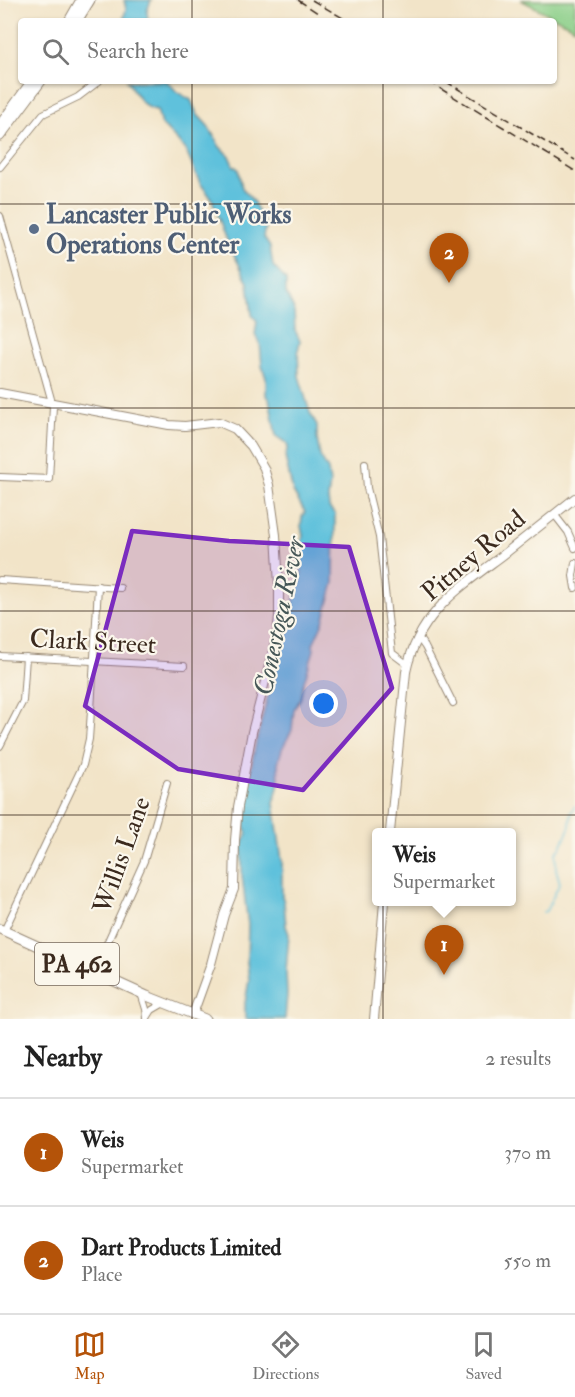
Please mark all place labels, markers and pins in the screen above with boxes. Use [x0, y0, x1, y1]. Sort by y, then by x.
place label: Lancaster Public Works Operations Center [46, 199, 291, 262]
marker: Lancaster Public Works Operations Center [27, 222, 41, 236]
pin: 2 [430, 234, 468, 283]
pin: 1 [424, 926, 464, 975]

